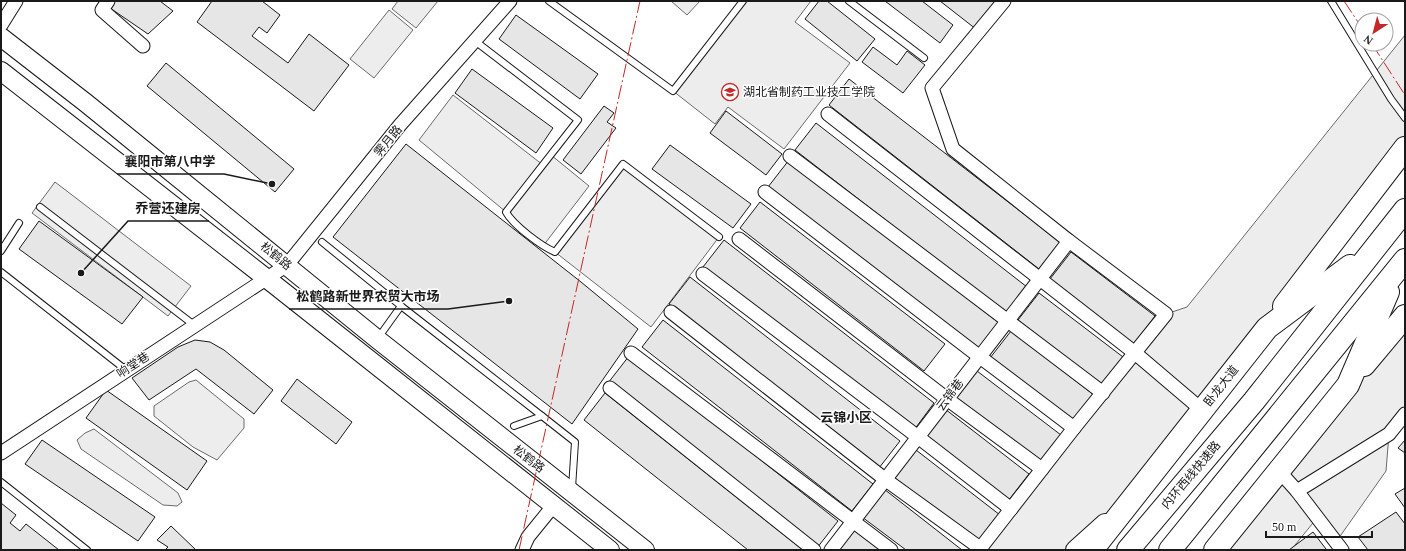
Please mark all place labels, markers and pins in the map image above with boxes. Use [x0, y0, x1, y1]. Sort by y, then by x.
school or university icon: 湖北省制药工业技工学院 [720, 82, 740, 102]
place label: 湖北省制药工业技工学院 [743, 85, 875, 99]
callout: 襄阳市第八中学 [117, 149, 224, 174]
callout: 乔营还建房 [128, 196, 209, 221]
callout: 松鹤路新世界农贸大市场 [289, 284, 448, 309]

